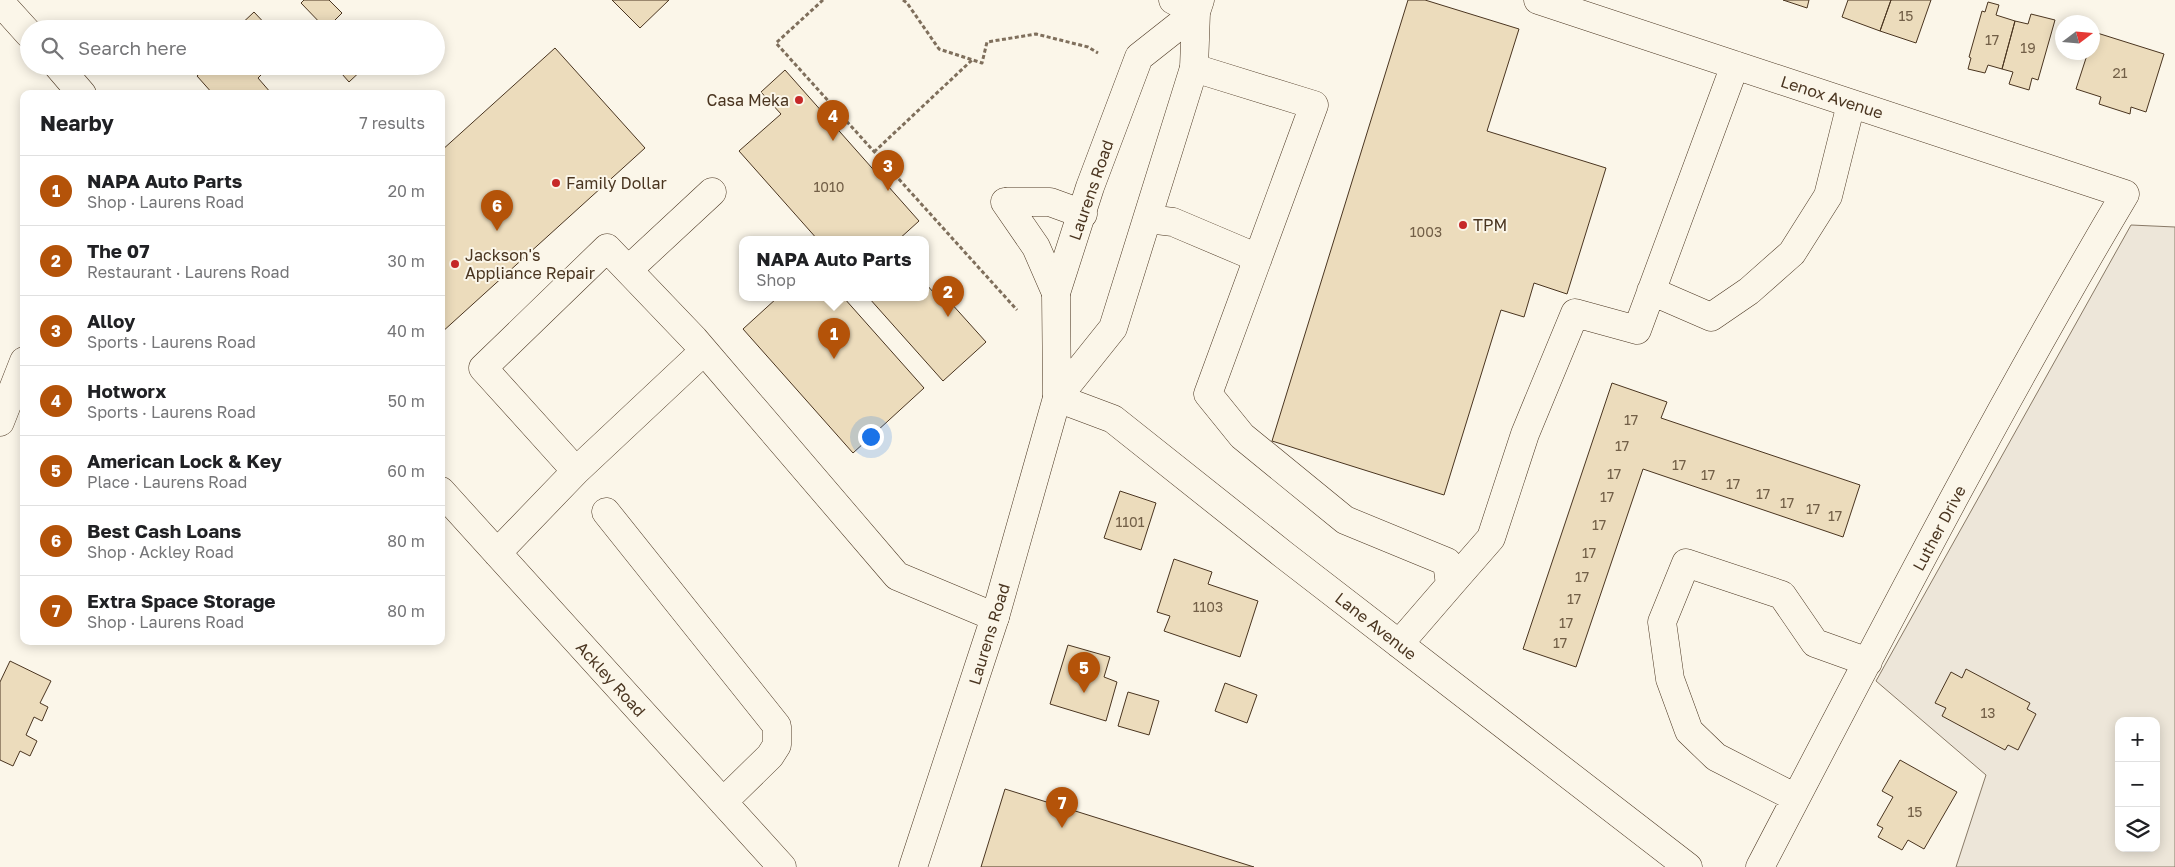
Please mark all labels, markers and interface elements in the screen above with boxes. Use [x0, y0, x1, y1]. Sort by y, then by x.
house number: 15 [1899, 7, 1913, 24]
north arrow [2055, 15, 2100, 60]
search box [20, 20, 445, 75]
house number: 17 [1985, 31, 1999, 48]
icon: search [38, 34, 66, 62]
text: Search here [78, 36, 187, 59]
house number: 19 [2020, 39, 2036, 56]
house number: 21 [2113, 64, 2128, 81]
street label: Lenox Avenue [1778, 71, 1886, 123]
place label: Casa Meka [707, 90, 789, 110]
marker: Casa Meka [793, 94, 805, 106]
pin: 4 [817, 100, 849, 141]
text: Nearby [40, 110, 114, 136]
text: 7 results [359, 113, 425, 133]
street label: Laurens Road [1064, 137, 1118, 243]
pin: 3 [872, 150, 904, 191]
text: NAPA Auto Parts [87, 169, 242, 192]
place label: Family Dollar [566, 173, 667, 193]
marker: Family Dollar [550, 177, 562, 189]
house number: 1010 [814, 178, 844, 195]
text: 1 [52, 181, 60, 201]
text: 20 m [388, 181, 425, 201]
pin: 6 [481, 190, 513, 231]
text: Shop · Laurens Road [87, 192, 244, 212]
place label: TPM [1473, 215, 1507, 235]
marker: TPM [1457, 219, 1469, 231]
house number: 1003 [1410, 223, 1442, 240]
popup [739, 236, 929, 301]
text: The 07 [87, 239, 150, 262]
place label: Jackson's Appliance Repair [465, 245, 595, 283]
text: NAPA Auto Parts [756, 247, 912, 270]
text: 2 [51, 251, 61, 271]
text: 30 m [388, 251, 425, 271]
marker: Jackson's Appliance Repair [449, 258, 461, 270]
text: Restaurant · Laurens Road [87, 262, 289, 282]
text: Shop [756, 270, 796, 290]
pin: 2 [932, 276, 964, 317]
text: Alloy [87, 309, 135, 332]
pin: 1 [818, 318, 850, 359]
text: 3 [51, 321, 61, 341]
text: 40 m [387, 321, 425, 341]
text: Sports · Laurens Road [87, 332, 256, 352]
text: Hotworx [87, 379, 166, 402]
text: 4 [51, 391, 61, 411]
text: 50 m [388, 391, 425, 411]
text: Sports · Laurens Road [87, 402, 256, 422]
house number: 17 [1624, 411, 1638, 428]
your location [858, 424, 884, 450]
house number: 17 [1615, 437, 1629, 454]
text: American Lock & Key [87, 449, 282, 472]
house number: 17 [1672, 456, 1686, 473]
text: 5 [51, 461, 61, 481]
text: 60 m [387, 461, 425, 481]
house number: 17 [1607, 465, 1621, 482]
house number: 17 [1701, 466, 1715, 483]
text: Place · Laurens Road [87, 472, 247, 492]
house number: 17 [1726, 475, 1740, 492]
street label: Luther Drive [1908, 482, 1970, 574]
house number: 17 [1756, 485, 1770, 502]
house number: 17 [1600, 488, 1614, 505]
house number: 17 [1780, 494, 1794, 511]
house number: 17 [1806, 500, 1820, 517]
house number: 17 [1828, 507, 1842, 524]
house number: 1101 [1115, 513, 1145, 530]
house number: 17 [1592, 516, 1606, 533]
text: Best Cash Loans [87, 519, 241, 542]
text: 6 [51, 531, 61, 551]
text: 80 m [387, 531, 425, 551]
text: Shop · Ackley Road [87, 542, 234, 562]
house number: 17 [1582, 544, 1596, 561]
house number: 17 [1575, 568, 1589, 585]
street label: Laurens Road [964, 581, 1014, 687]
street label: Lane Avenue [1331, 588, 1421, 664]
text: Extra Space Storage [87, 589, 276, 612]
house number: 17 [1567, 590, 1581, 607]
house number: 1103 [1193, 598, 1223, 615]
text: 7 [52, 601, 60, 621]
text: 80 m [387, 601, 425, 621]
text: Shop · Laurens Road [87, 612, 244, 632]
house number: 17 [1559, 614, 1573, 631]
house number: 17 [1553, 634, 1567, 651]
street label: Ackley Road [572, 637, 650, 721]
pin: 5 [1068, 652, 1100, 693]
house number: 13 [1981, 704, 1995, 721]
map controls [2115, 717, 2160, 852]
button: + [2115, 717, 2160, 762]
button: − [2115, 762, 2160, 807]
pin: 7 [1046, 787, 1078, 828]
house number: 15 [1908, 803, 1922, 820]
button: layers [2115, 807, 2160, 852]

